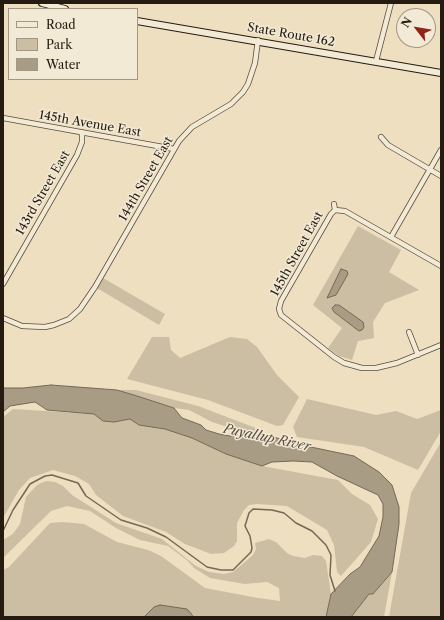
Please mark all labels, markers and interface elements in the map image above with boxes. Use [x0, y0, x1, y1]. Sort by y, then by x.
legend [8, 8, 138, 80]
north arrow [396, 8, 436, 48]
text: N [398, 15, 415, 30]
text: Road [46, 17, 76, 32]
street label: State Route 162 [246, 20, 336, 50]
text: Park [46, 37, 72, 52]
text: Water [46, 57, 80, 72]
street label: 145th Avenue East [38, 108, 142, 140]
street label: 144th Street East [116, 134, 176, 224]
street label: 143rd Street East [13, 148, 73, 238]
street label: 145th Street East [268, 209, 326, 299]
water label: Puyallup River [222, 421, 312, 455]

